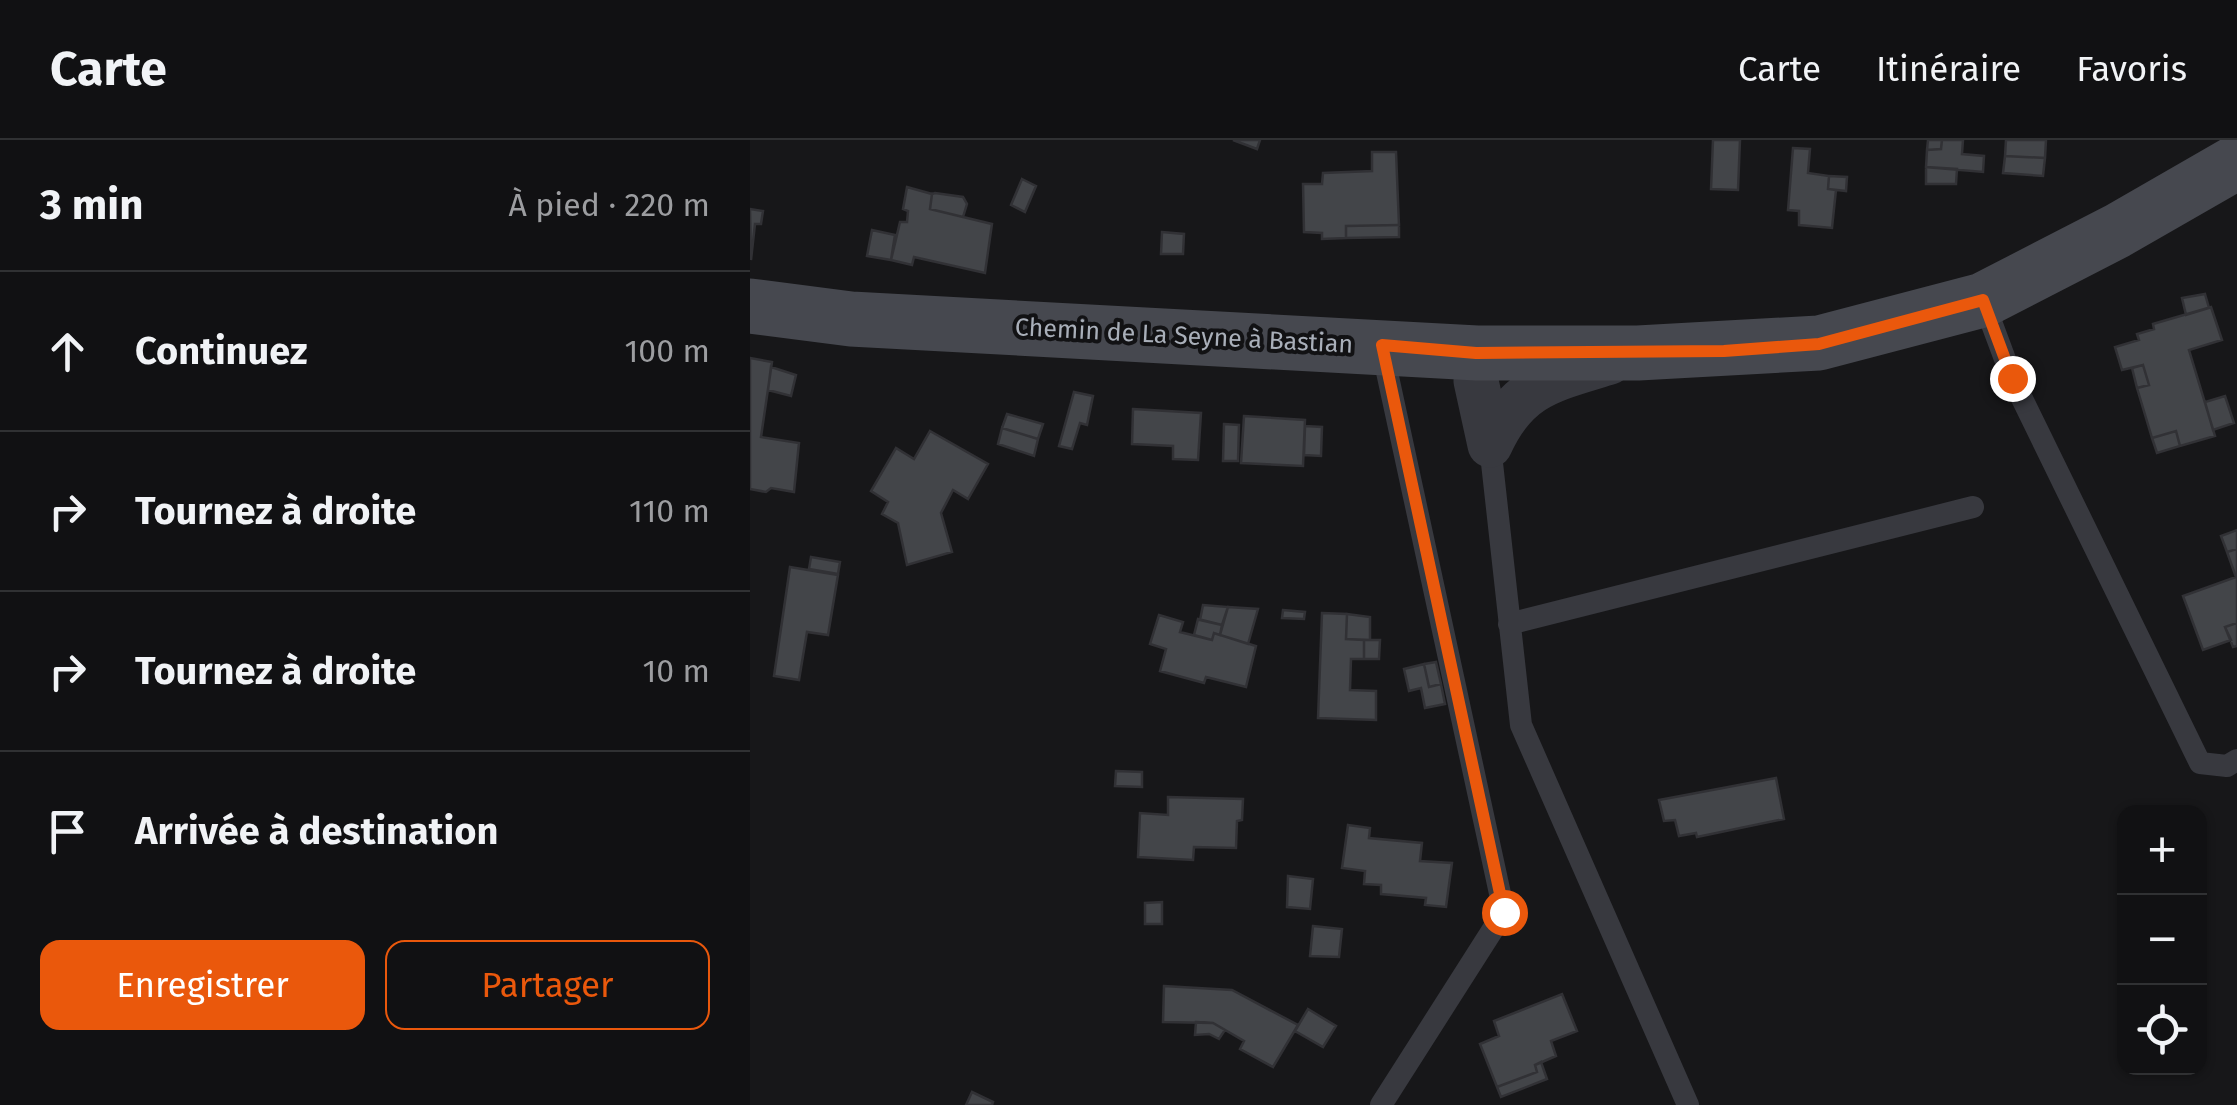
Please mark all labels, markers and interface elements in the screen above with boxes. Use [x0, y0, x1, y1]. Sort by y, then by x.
text: Carte [50, 40, 167, 98]
text: Carte [1738, 48, 1821, 90]
text: Itinéraire [1876, 48, 2021, 90]
text: Favoris [2076, 48, 2187, 90]
text: 3 min [40, 180, 143, 230]
text: À pied · 220 m [508, 186, 710, 224]
street label: Chemin de La Seyne à Bastian [1014, 312, 1354, 360]
icon: ahead [40, 324, 95, 379]
text: Continuez [135, 328, 307, 374]
text: 100 m [625, 332, 710, 370]
route end [1990, 356, 2036, 402]
icon: right [40, 484, 95, 539]
text: Tournez à droite [135, 488, 416, 534]
text: 110 m [629, 492, 710, 530]
icon: right [40, 644, 95, 699]
text: Tournez à droite [135, 648, 416, 694]
text: 10 m [642, 652, 710, 690]
icon: arrive [40, 804, 95, 859]
map controls [2117, 805, 2207, 1075]
button: + [2117, 805, 2207, 895]
text: Arrivée à destination [135, 808, 498, 854]
route start [1482, 890, 1528, 936]
button: − [2117, 895, 2207, 985]
button: Enregistrer [40, 940, 365, 1030]
button: Partager [385, 940, 710, 1030]
button: locate [2117, 985, 2207, 1075]

